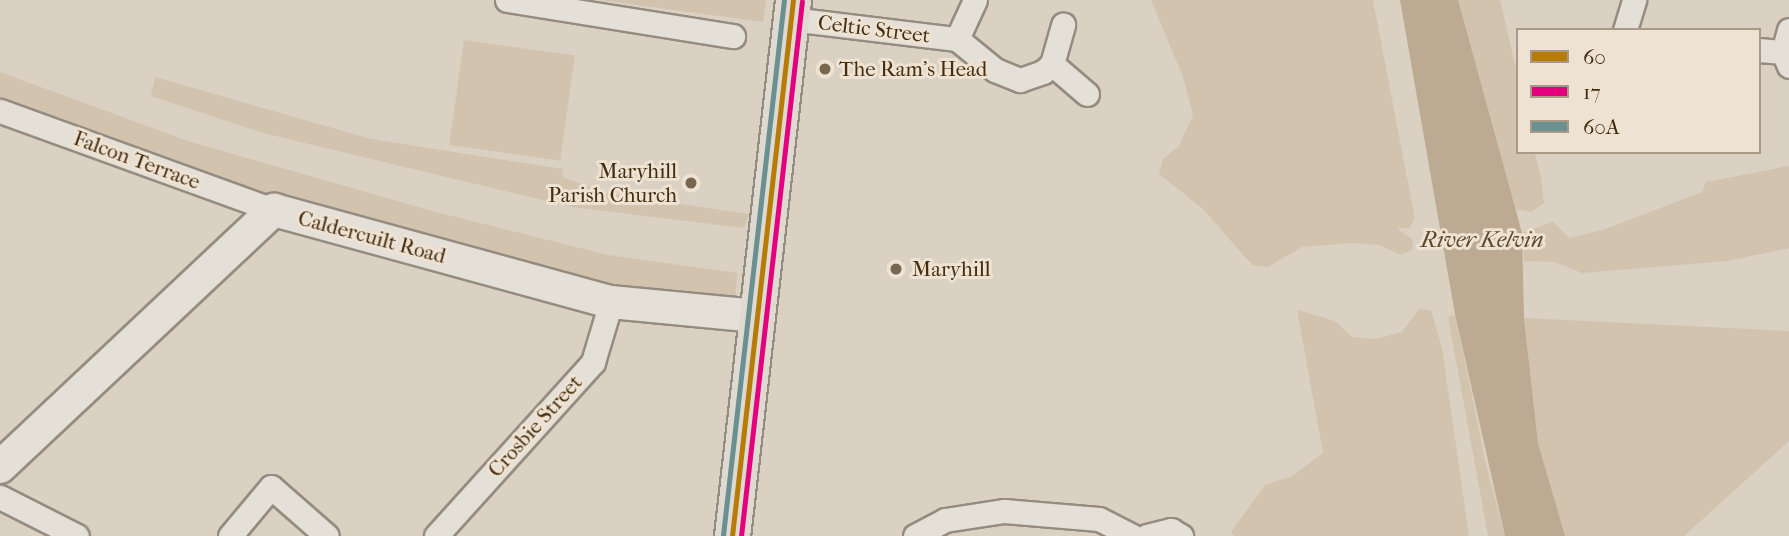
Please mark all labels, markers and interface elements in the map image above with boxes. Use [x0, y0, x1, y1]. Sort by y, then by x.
street label: Celtic Street [816, 10, 932, 48]
legend [1516, 28, 1761, 154]
text: 60 [1583, 45, 1606, 69]
place label: The Ram's Head [839, 56, 987, 82]
marker: The Ram's Head [817, 61, 833, 77]
text: 17 [1583, 80, 1601, 104]
text: 60A [1583, 115, 1620, 139]
street label: Falcon Terrace [70, 125, 204, 195]
place label: Maryhill Parish Church [548, 158, 677, 208]
marker: Maryhill Parish Church [683, 175, 699, 191]
street label: Caldercuilt Road [295, 205, 449, 269]
water label: River Kelvin [1420, 226, 1544, 254]
place label: Maryhill [912, 256, 991, 282]
marker: Maryhill [886, 259, 906, 279]
street label: Crosbie Street [483, 370, 587, 482]

